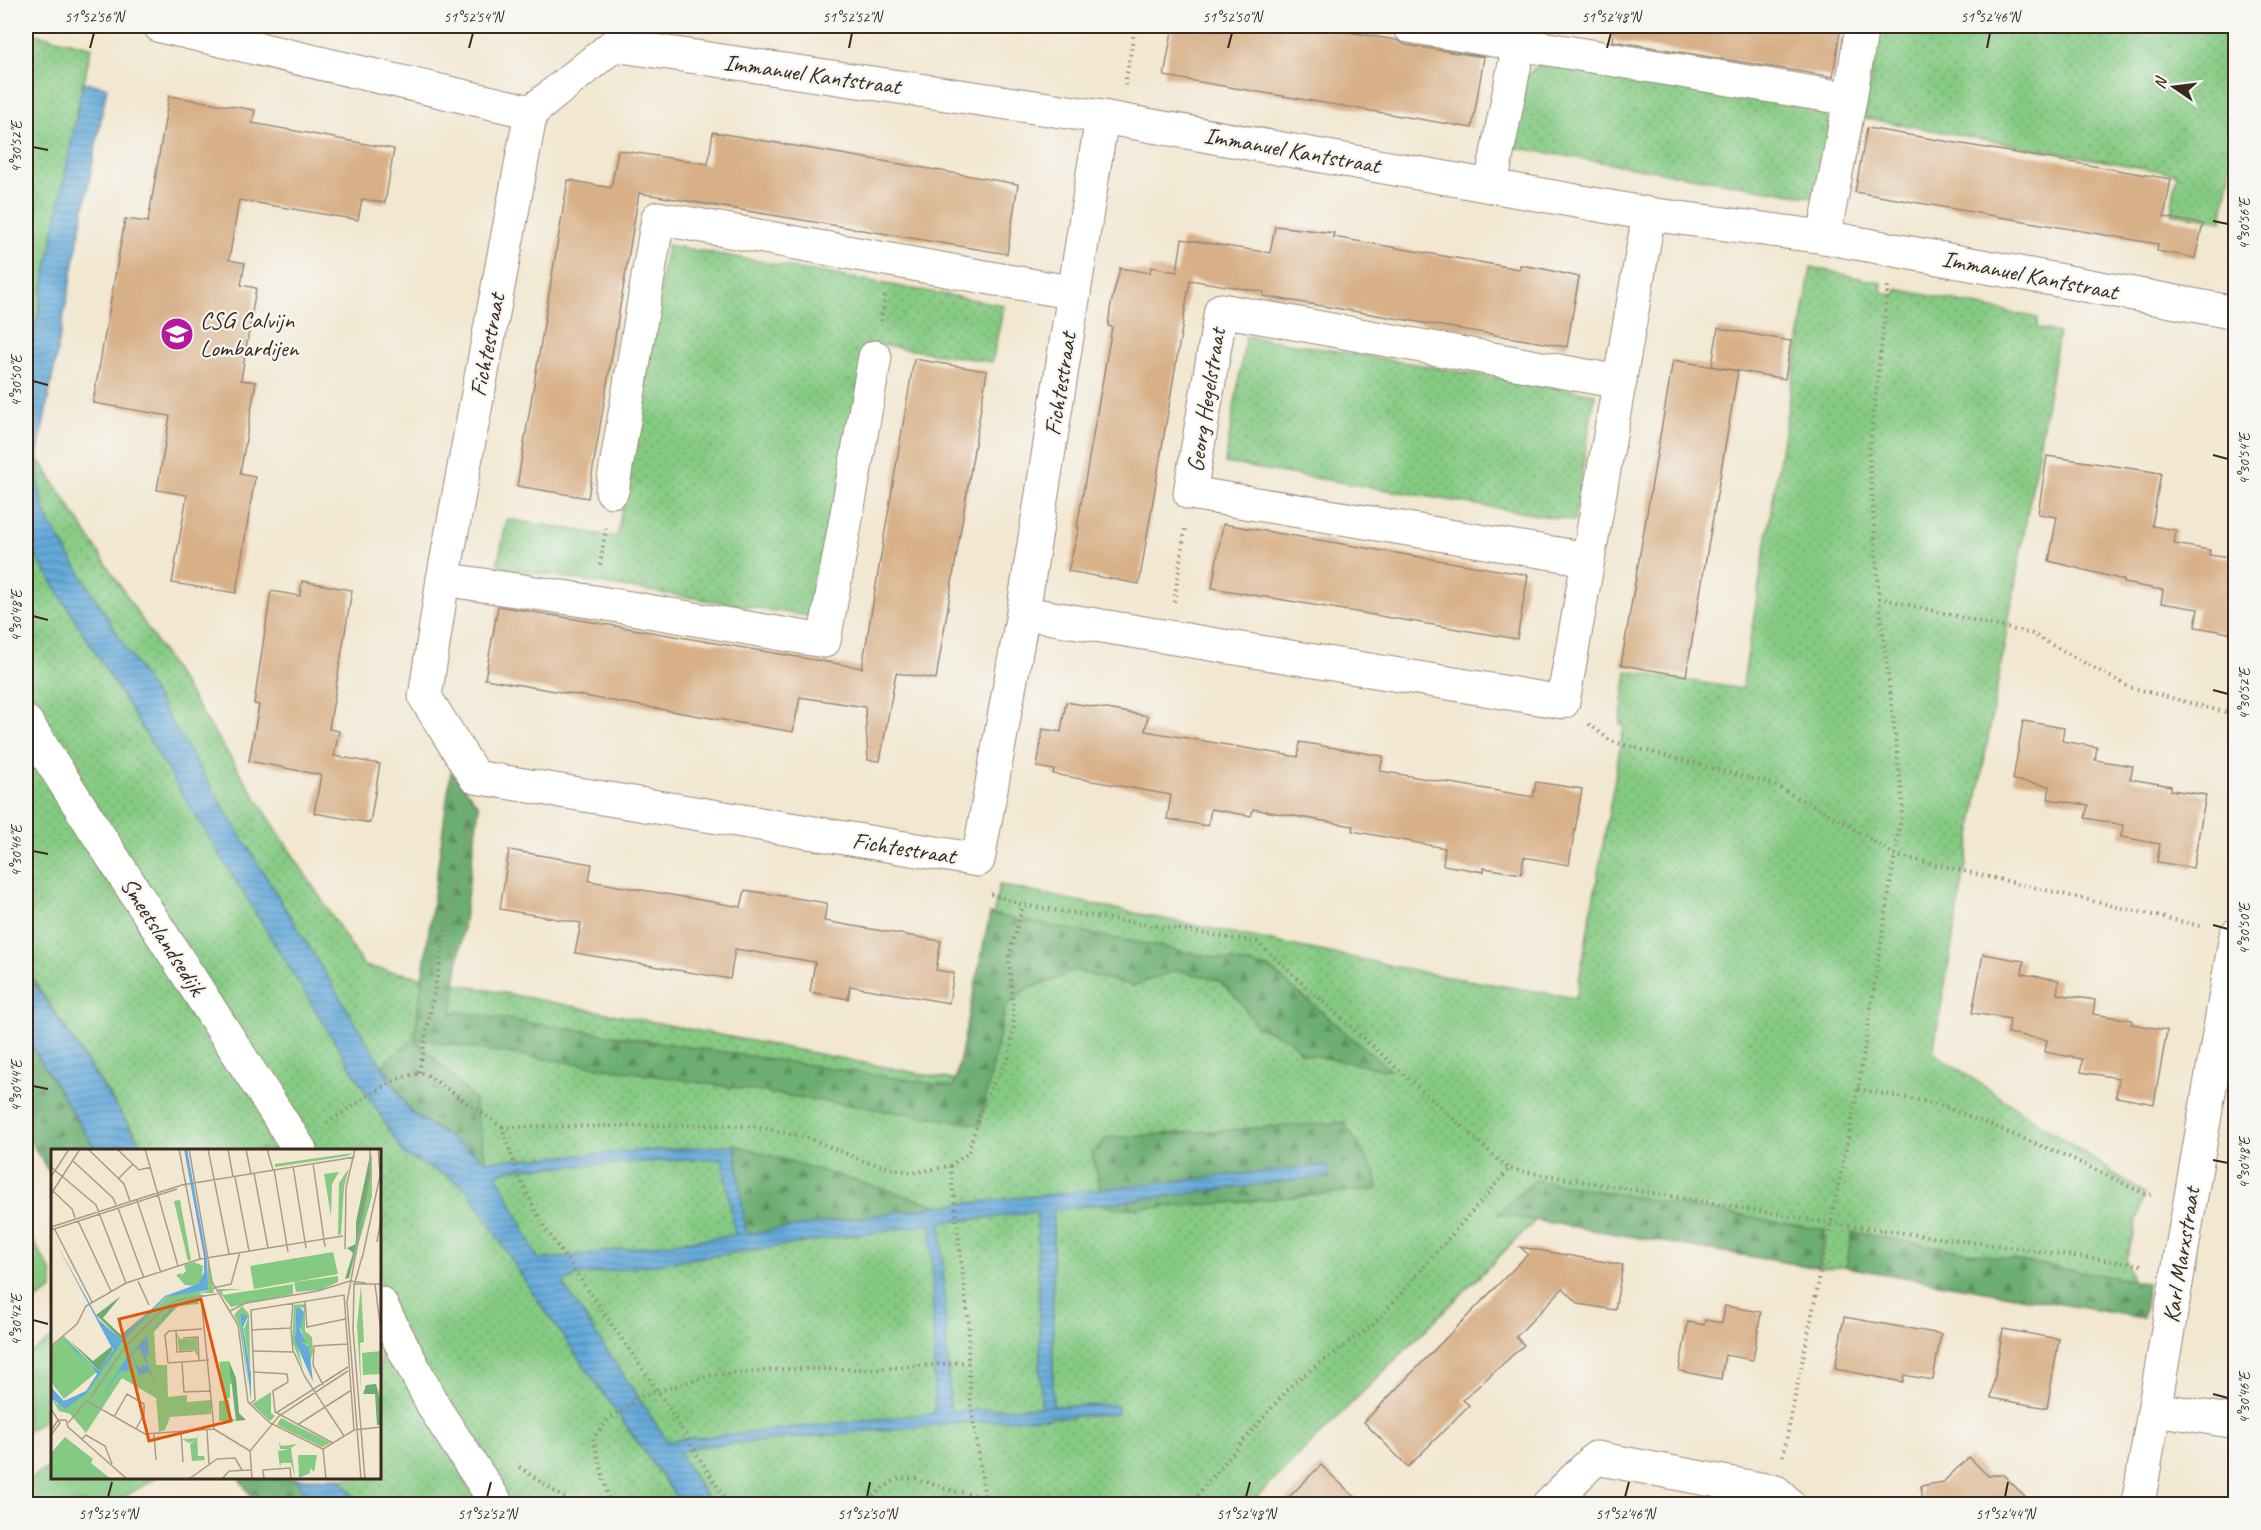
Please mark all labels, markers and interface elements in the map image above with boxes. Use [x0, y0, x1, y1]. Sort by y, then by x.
text: 51°52'56"N [64, 8, 127, 27]
text: 51°52'54"N [443, 8, 506, 27]
text: 51°52'52"N [822, 8, 885, 27]
text: 51°52'50"N [1202, 8, 1265, 27]
text: 51°52'48"N [1581, 8, 1644, 27]
text: 51°52'46"N [1960, 8, 2023, 27]
street label: Immanuel Kantstraat [722, 47, 904, 102]
north arrow [2144, 57, 2204, 117]
text: N [2150, 73, 2172, 91]
text: 4°30'52"E [7, 119, 26, 173]
street label: Immanuel Kantstraat [1202, 120, 1384, 181]
text: 4°30'56"E [2235, 196, 2254, 250]
street label: Immanuel Kantstraat [1940, 243, 2122, 307]
street label: Fichtestraat [462, 289, 512, 399]
place label: CSG Calvijn Lombardijen [200, 305, 299, 363]
school or university icon: CSG Calvijn Lombardijen [159, 316, 195, 352]
street label: Georg Hegelstraat [1180, 324, 1232, 474]
street label: Fichtestraat [1037, 328, 1083, 438]
text: 4°30'50"E [7, 353, 26, 407]
text: 4°30'54"E [2235, 431, 2254, 485]
text: 4°30'48"E [7, 588, 26, 642]
text: 4°30'52"E [2235, 666, 2254, 720]
text: 4°30'46"E [7, 823, 26, 877]
street label: Fichtestraat [850, 825, 960, 871]
street label: Smeetslandsedijk [114, 871, 213, 1002]
text: 4°30'50"E [2235, 901, 2254, 955]
text: 4°30'44"E [7, 1058, 26, 1112]
text: 4°30'48"E [2235, 1135, 2254, 1189]
inset map [51, 1149, 381, 1479]
street label: Karl Marxstraat [2155, 1183, 2207, 1325]
text: 4°30'42"E [7, 1292, 26, 1346]
text: 4°30'46"E [2235, 1370, 2254, 1424]
text: 51°52'54"N [78, 1505, 141, 1524]
text: 51°52'52"N [457, 1505, 520, 1524]
text: 51°52'50"N [837, 1505, 900, 1524]
text: 51°52'48"N [1216, 1505, 1279, 1524]
text: 51°52'46"N [1595, 1505, 1658, 1524]
text: 51°52'44"N [1975, 1505, 2038, 1524]

